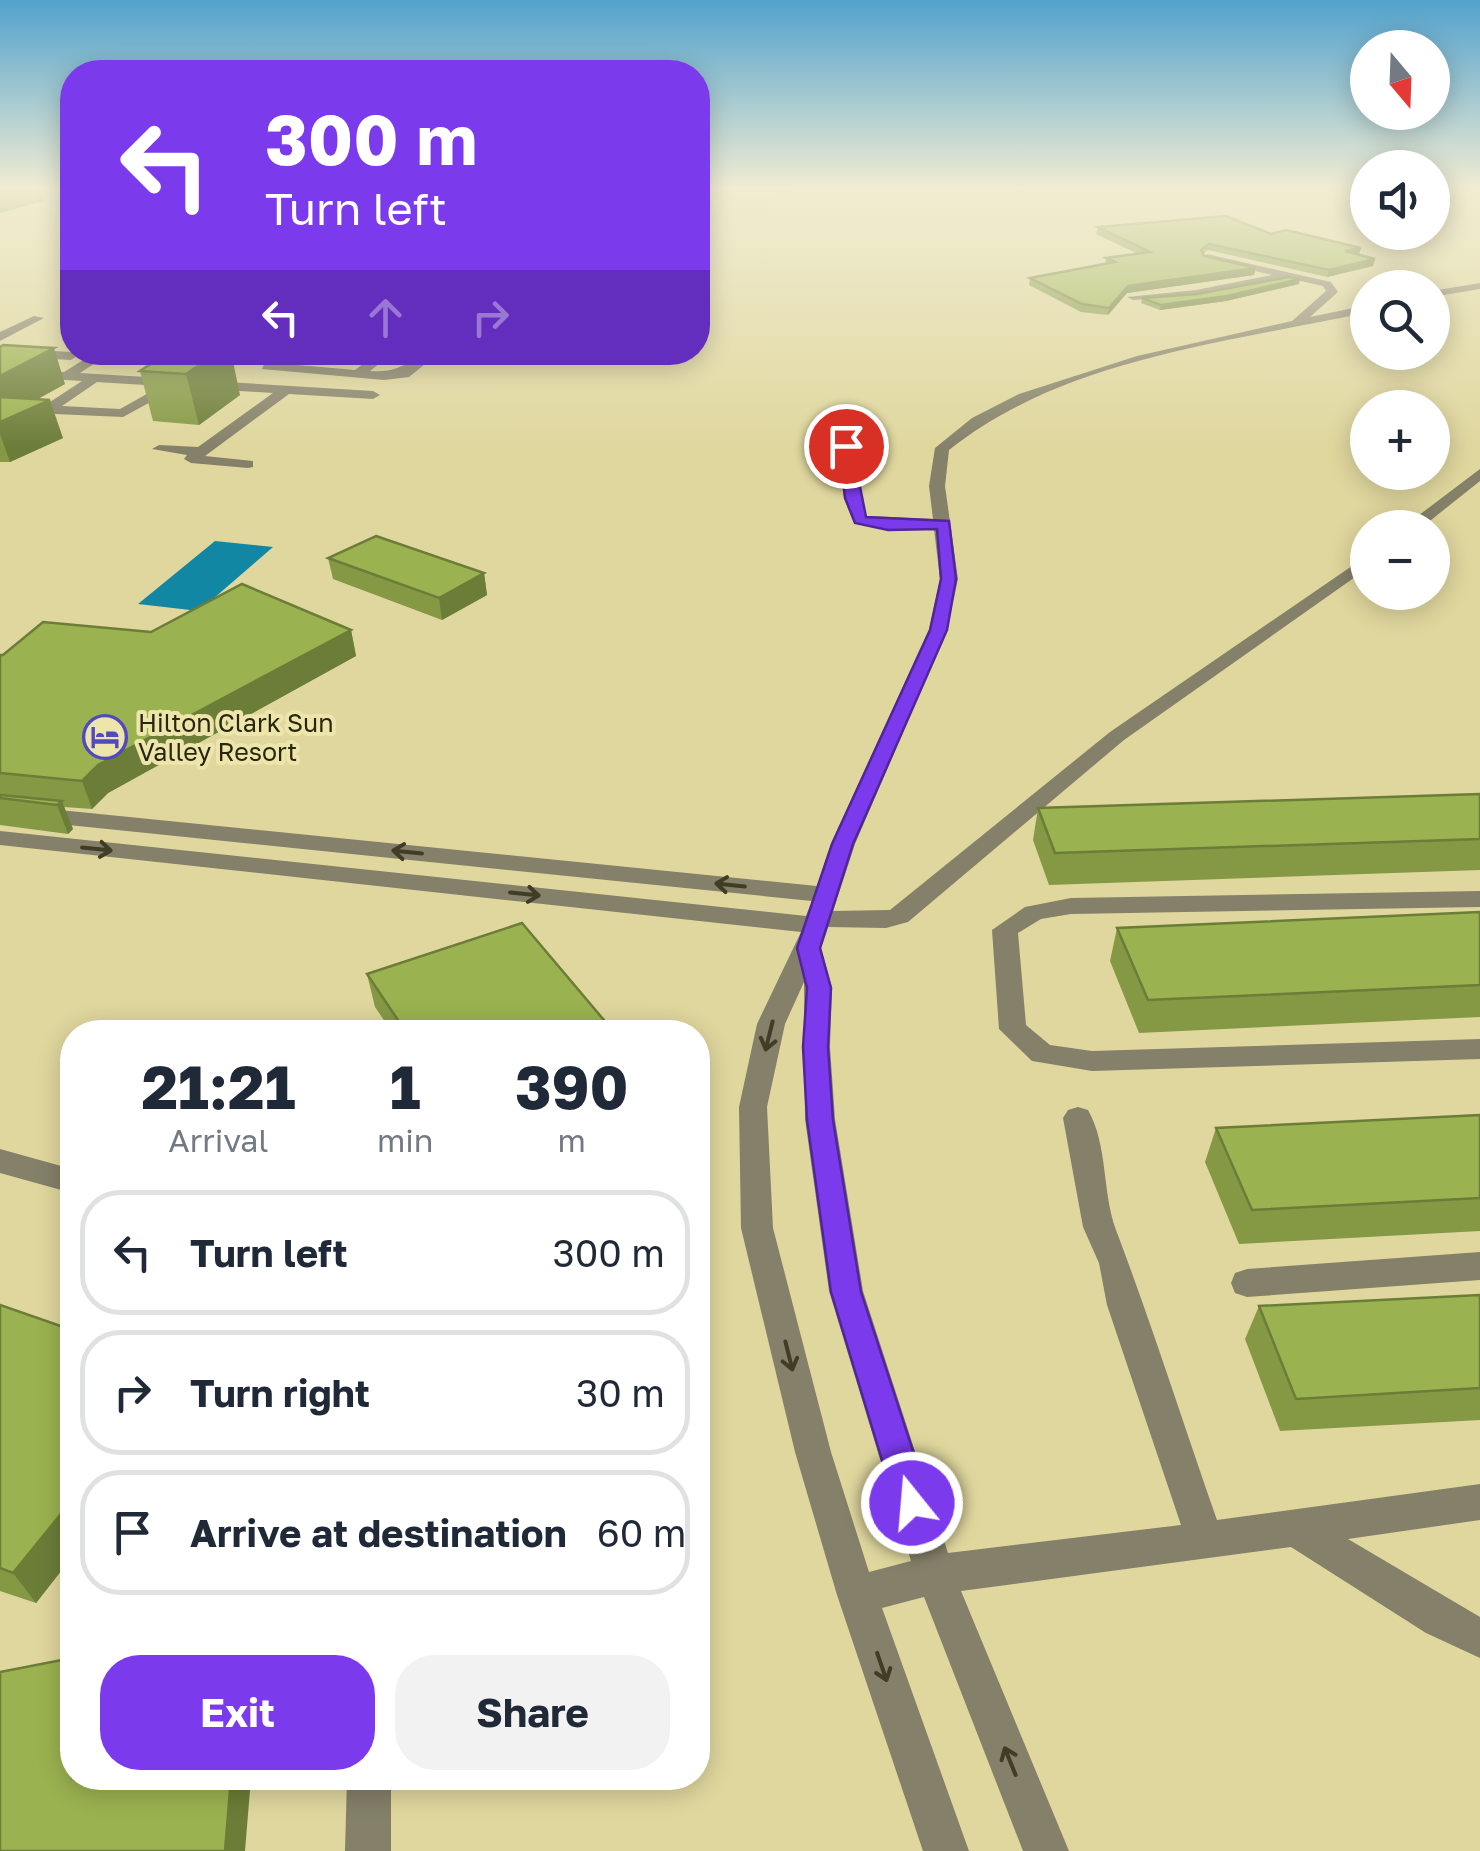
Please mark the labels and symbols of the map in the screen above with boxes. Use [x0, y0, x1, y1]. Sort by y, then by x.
north arrow [1350, 30, 1450, 130]
pin [804, 404, 889, 489]
place label: Hilton Clark Sun Valley Resort [138, 707, 334, 767]
hotel icon: Hilton Clark Sun Valley Resort [82, 714, 128, 760]
one-way arrow [80, 840, 113, 859]
one-way arrow [391, 843, 423, 862]
one-way arrow [714, 875, 746, 894]
one-way arrow [508, 885, 540, 904]
one-way arrow [759, 1020, 777, 1052]
one-way arrow [780, 1340, 799, 1371]
position arrow [860, 1451, 964, 1555]
one-way arrow [874, 1650, 892, 1681]
one-way arrow [1000, 1746, 1018, 1776]

